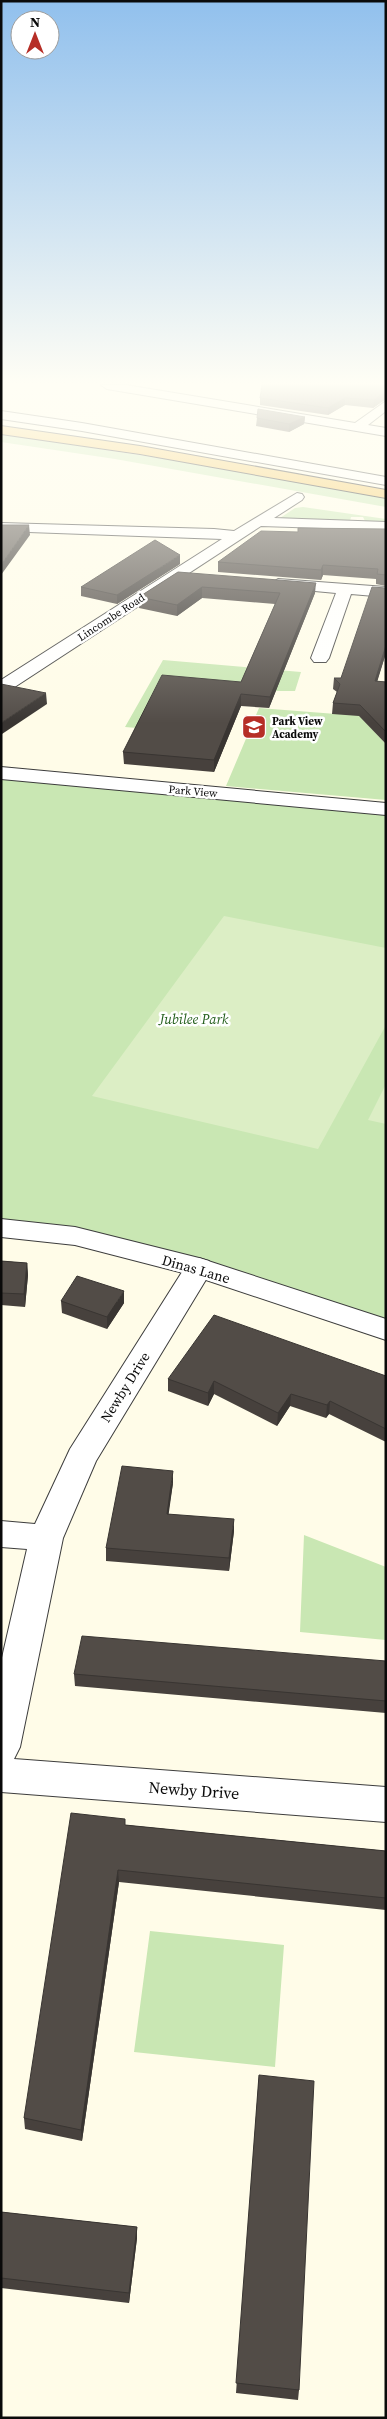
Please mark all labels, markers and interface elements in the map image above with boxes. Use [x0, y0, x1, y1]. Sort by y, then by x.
north arrow [10, 10, 60, 60]
text: N [30, 12, 40, 32]
street label: Lincombe Road [75, 590, 148, 645]
school or university icon: Park View Academy [241, 714, 267, 740]
place label: Park View Academy [272, 714, 323, 742]
street label: Park View [168, 782, 219, 801]
park label: Jubilee Park [158, 1009, 229, 1029]
street label: Dinas Lane [160, 1250, 232, 1288]
street label: Newby Drive [95, 1348, 155, 1426]
street label: Newby Drive [148, 1776, 240, 1804]

